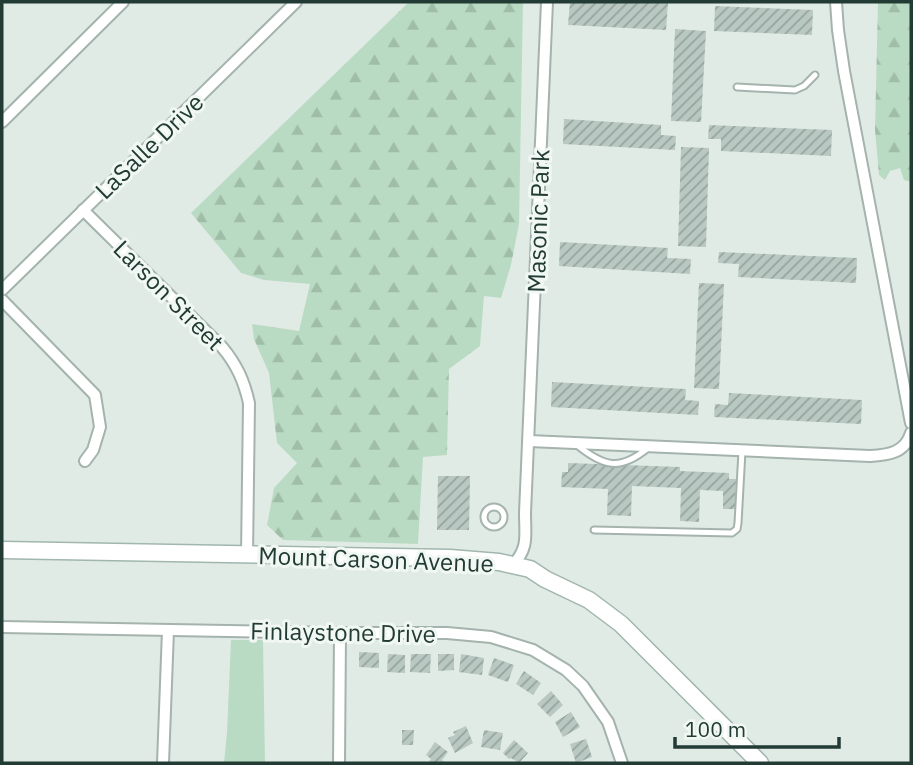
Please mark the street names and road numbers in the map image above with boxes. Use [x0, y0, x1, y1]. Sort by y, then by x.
street label: LaSalle Drive [88, 86, 210, 206]
street label: Masonic Park [520, 148, 557, 293]
street label: Larson Street [107, 233, 231, 357]
street label: Mount Carson Avenue [258, 539, 494, 579]
street label: Finlaystone Drive [250, 614, 436, 650]

